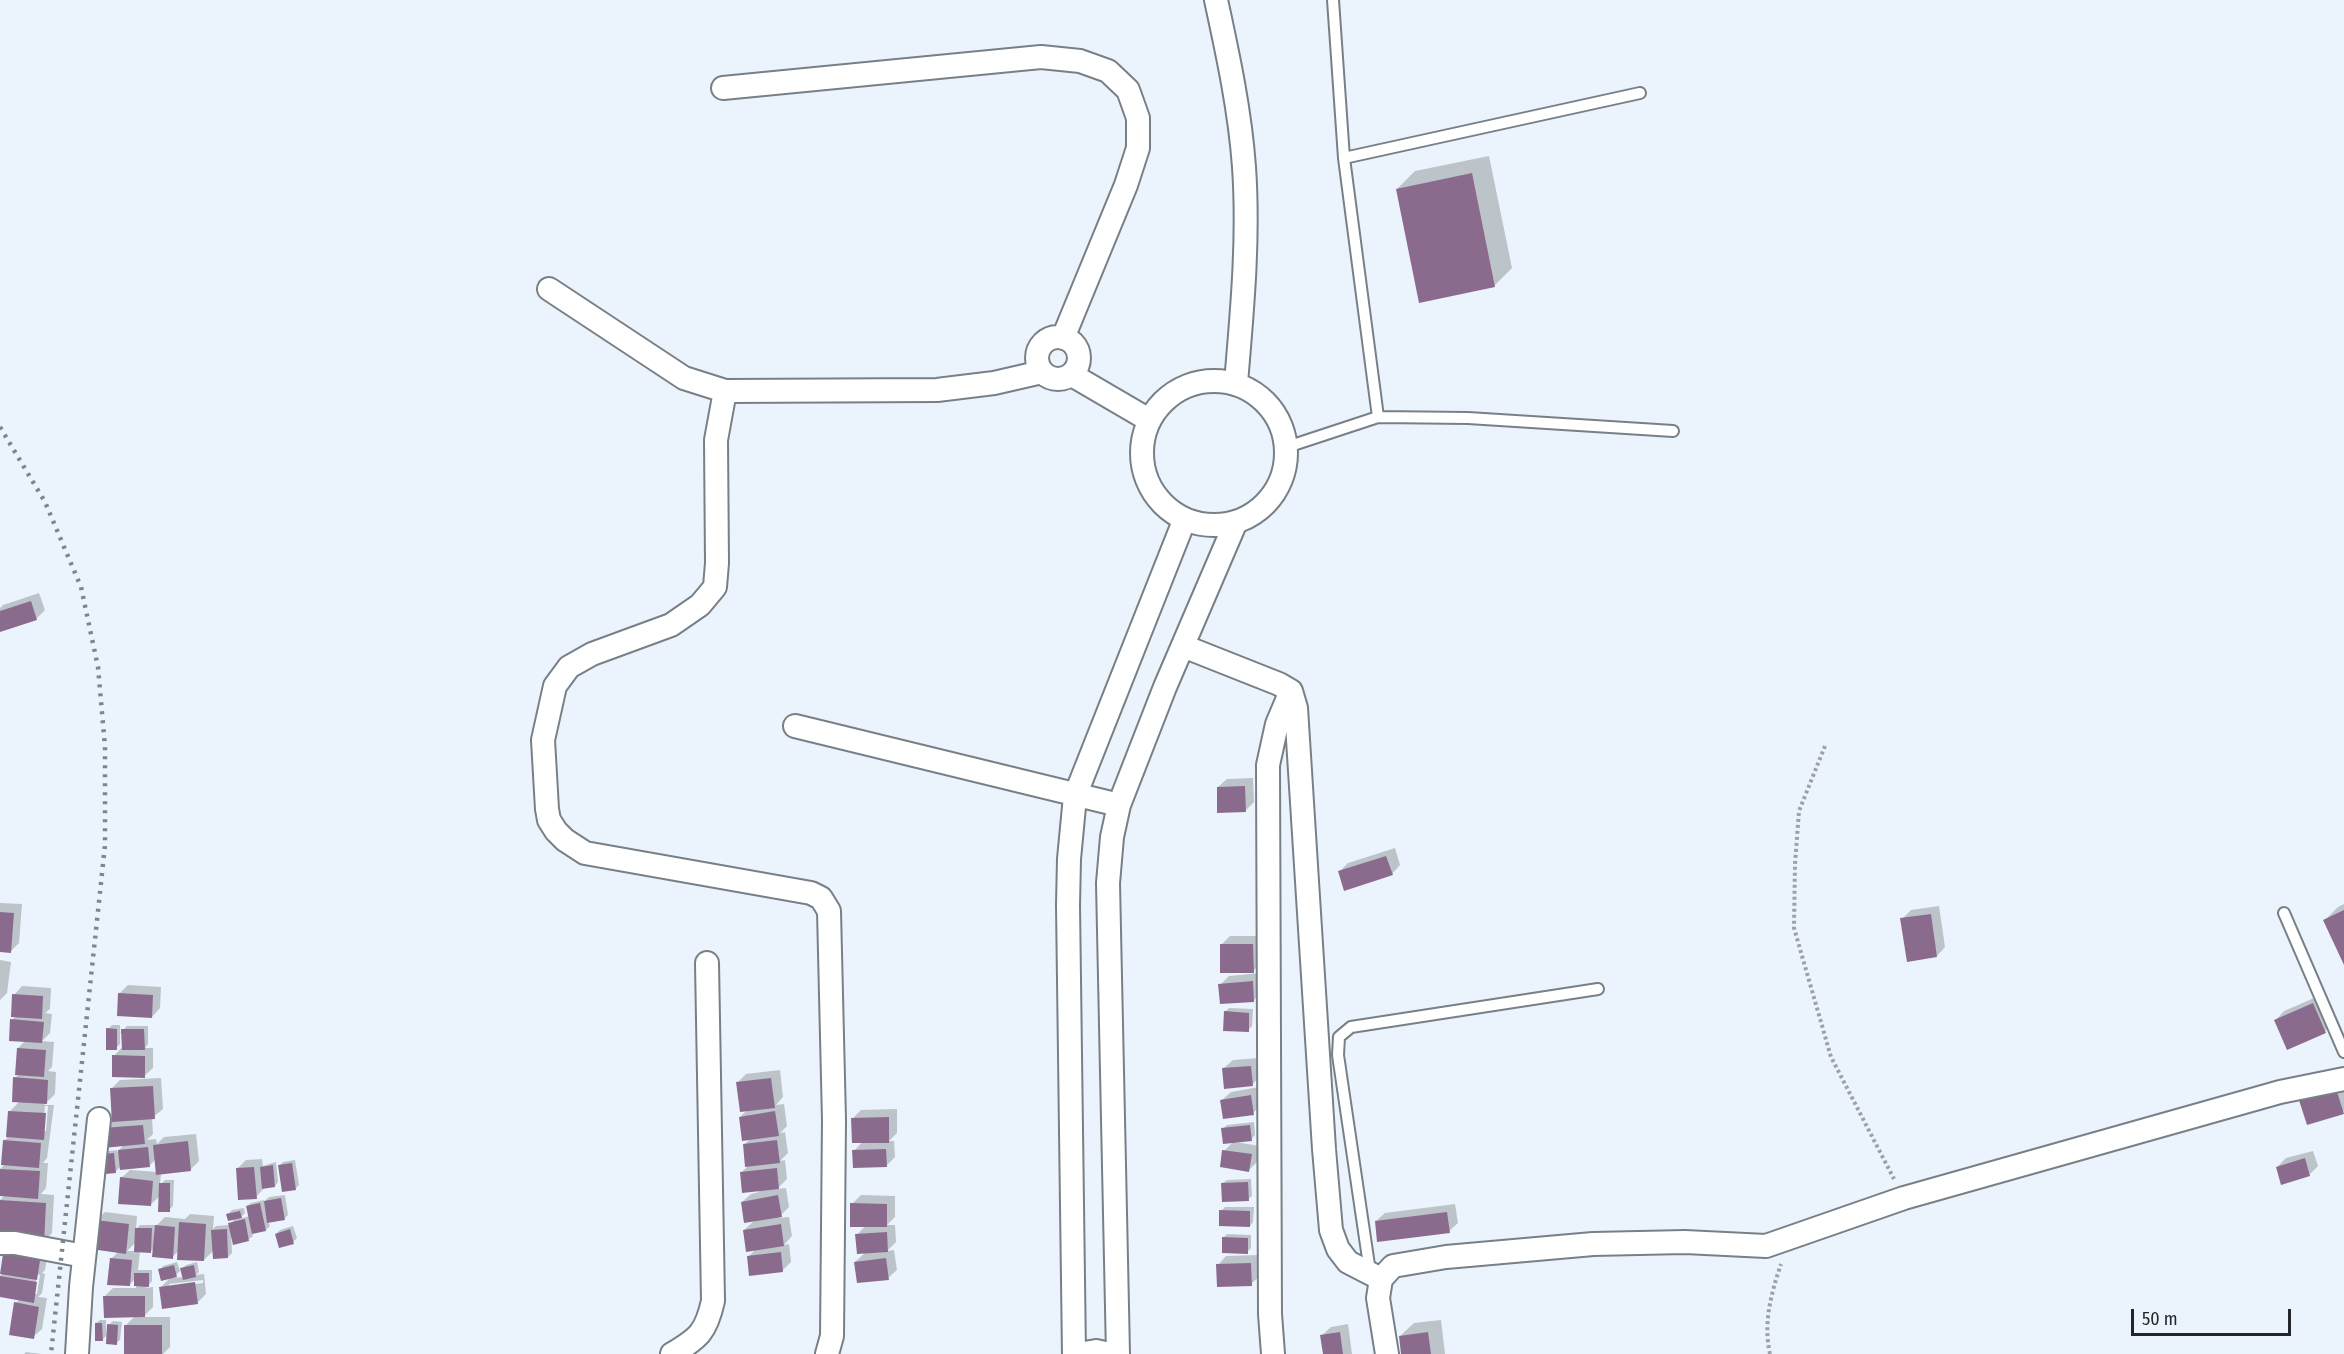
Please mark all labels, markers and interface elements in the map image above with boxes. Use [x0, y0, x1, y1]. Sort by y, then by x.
scale bar [2134, 1297, 2294, 1335]
text: 50 m [2142, 1308, 2178, 1330]

